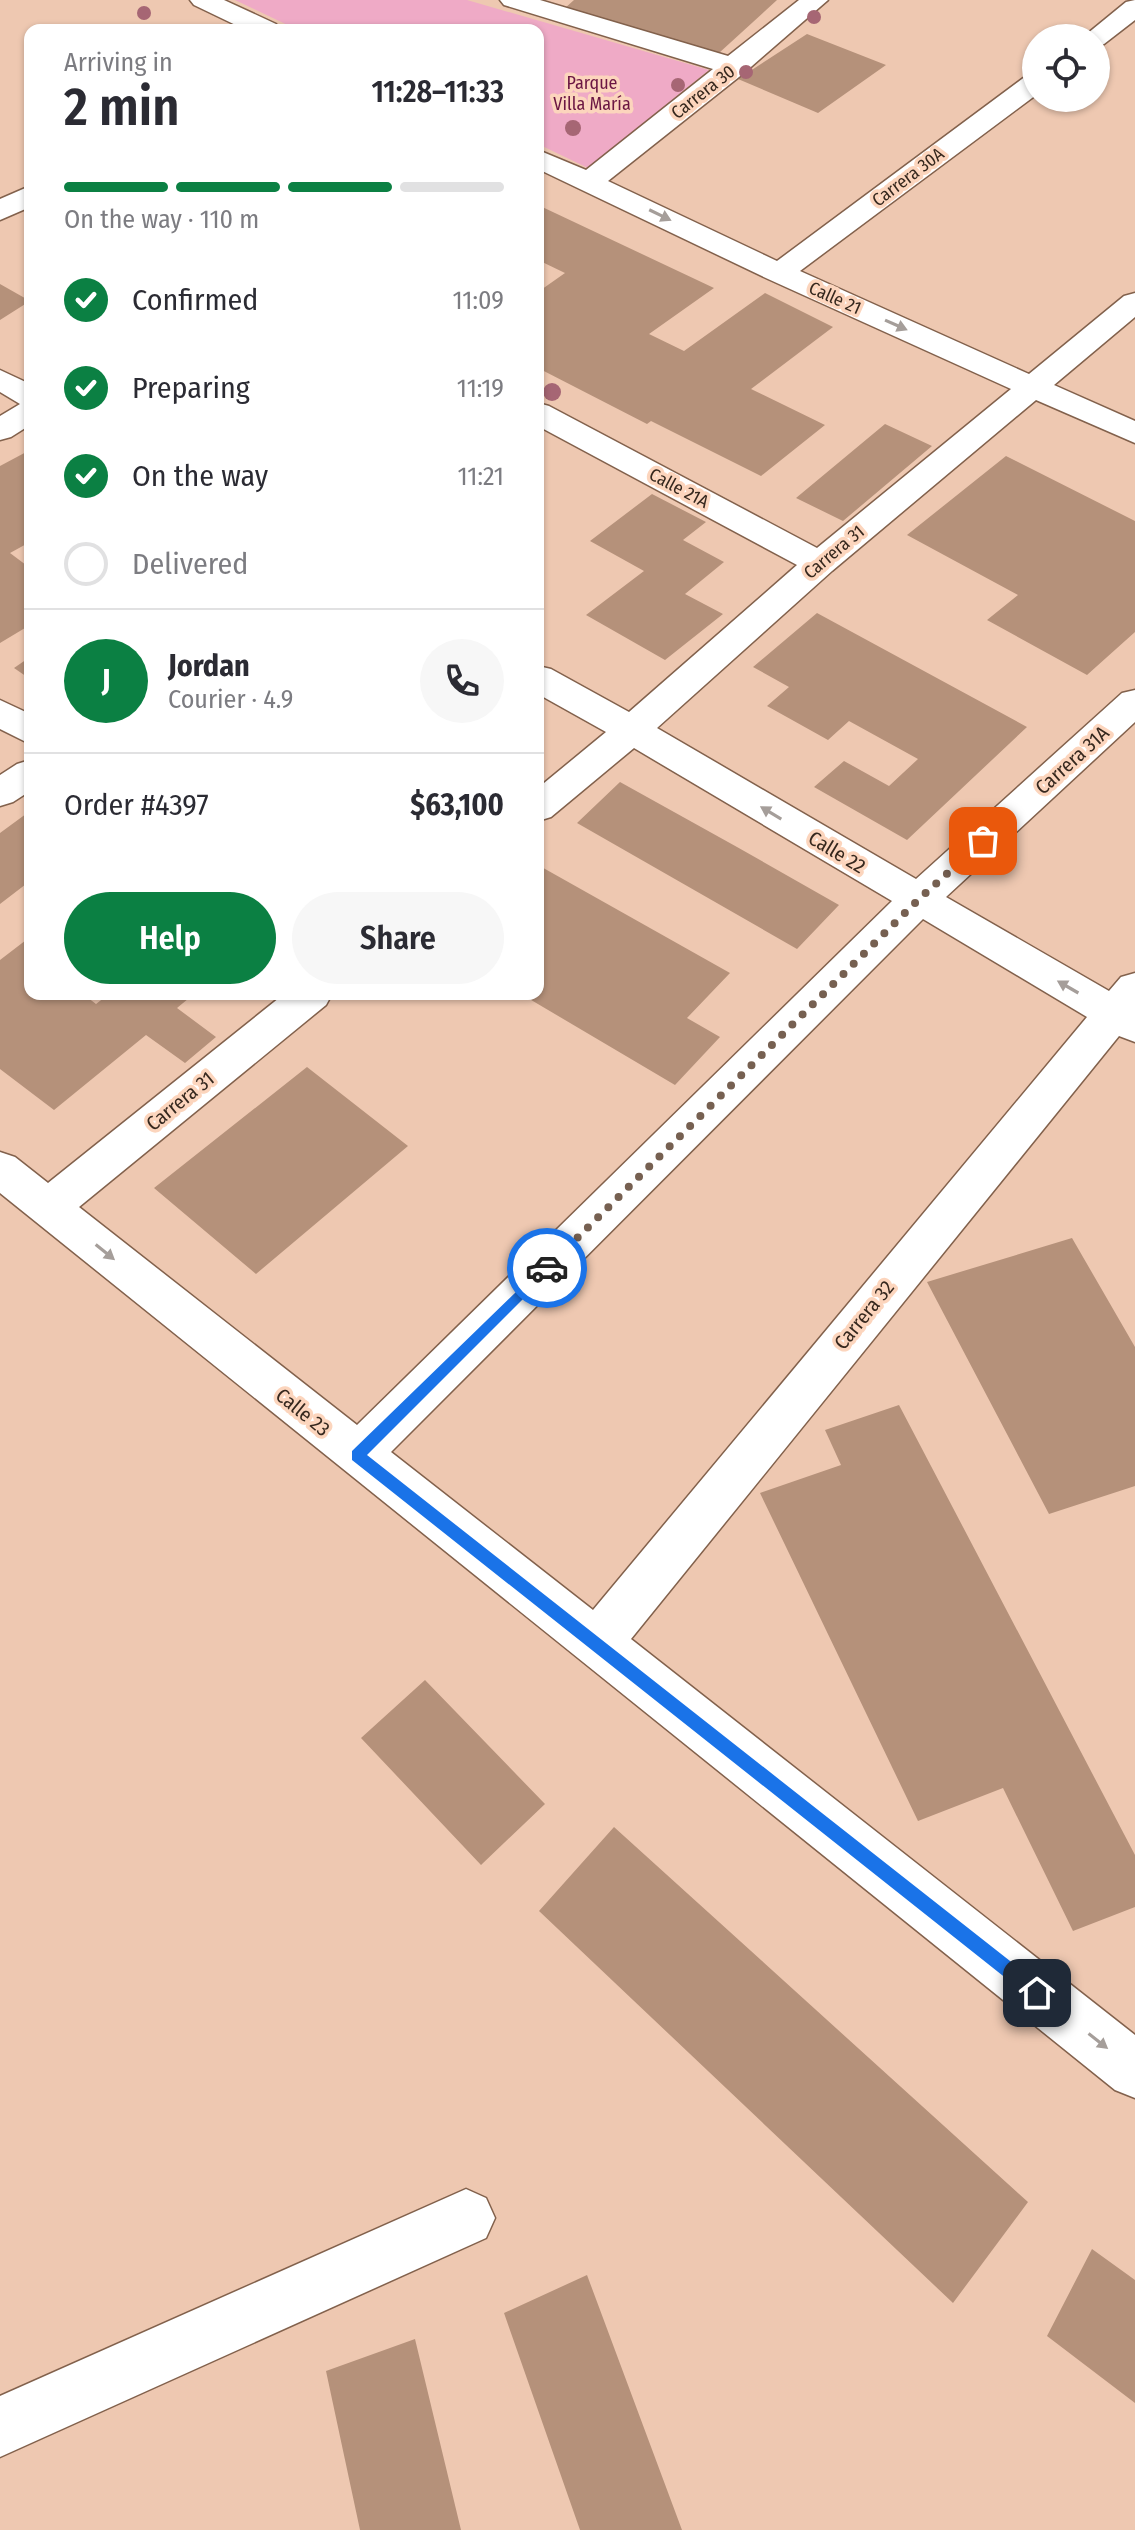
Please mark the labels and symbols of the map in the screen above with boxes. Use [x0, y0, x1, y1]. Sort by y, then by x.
street label: Carrera 30 [667, 60, 739, 124]
park label: Parque Villa María [553, 72, 631, 115]
street label: Carrera 30A [868, 142, 949, 211]
one-way arrow [648, 208, 671, 222]
street label: Calle 21 [806, 277, 864, 319]
one-way arrow [884, 318, 907, 332]
street label: Calle 21A [646, 463, 713, 513]
street label: Carrera 31 [799, 520, 869, 584]
street label: Carrera 31A [1030, 720, 1114, 799]
one-way arrow [760, 806, 782, 820]
pin [949, 807, 1017, 875]
street label: Calle 22 [804, 826, 870, 878]
one-way arrow [1056, 980, 1079, 994]
street label: Carrera 31 [141, 1066, 219, 1136]
courier [507, 1228, 587, 1308]
one-way arrow [95, 1243, 115, 1260]
street label: Carrera 32 [829, 1276, 899, 1354]
street label: Calle 23 [271, 1383, 335, 1441]
pin [1003, 1959, 1071, 2027]
one-way arrow [1088, 2032, 1108, 2048]

